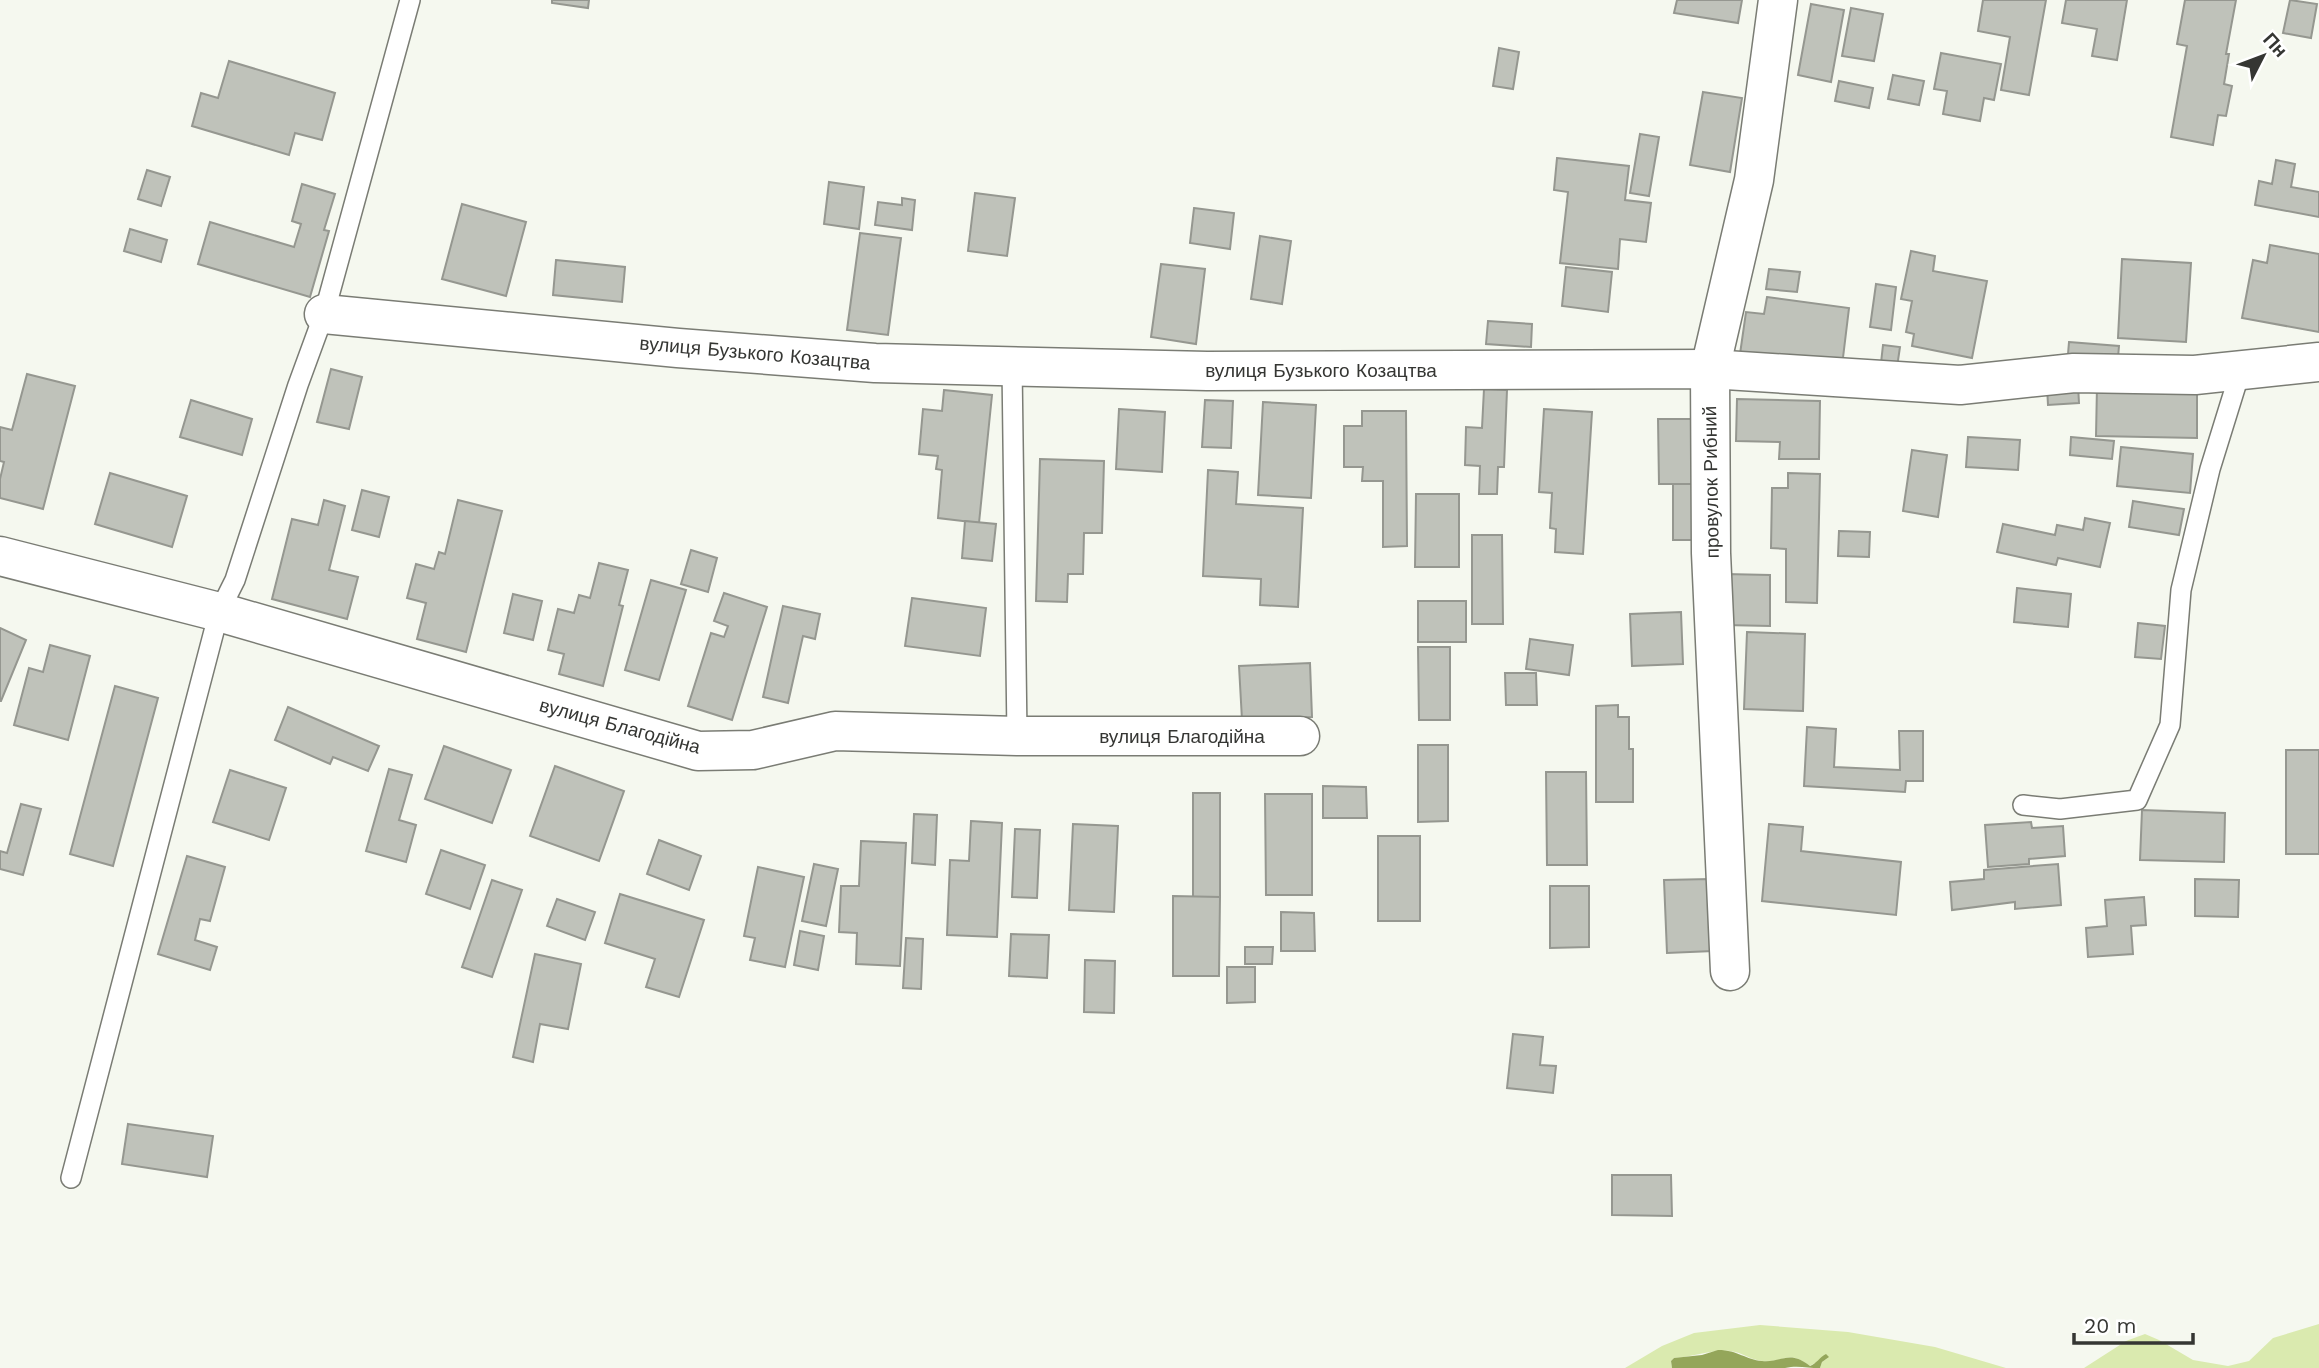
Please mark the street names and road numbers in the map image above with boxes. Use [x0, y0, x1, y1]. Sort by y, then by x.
street label: вулиця Бузького Козацтва [639, 331, 872, 375]
street label: вулиця Бузького Козацтва [1205, 359, 1437, 382]
street label: провулок Рибний [1698, 405, 1724, 559]
street label: вулиця Благодійна [537, 693, 703, 759]
street label: вулиця Благодійна [1099, 725, 1265, 748]

